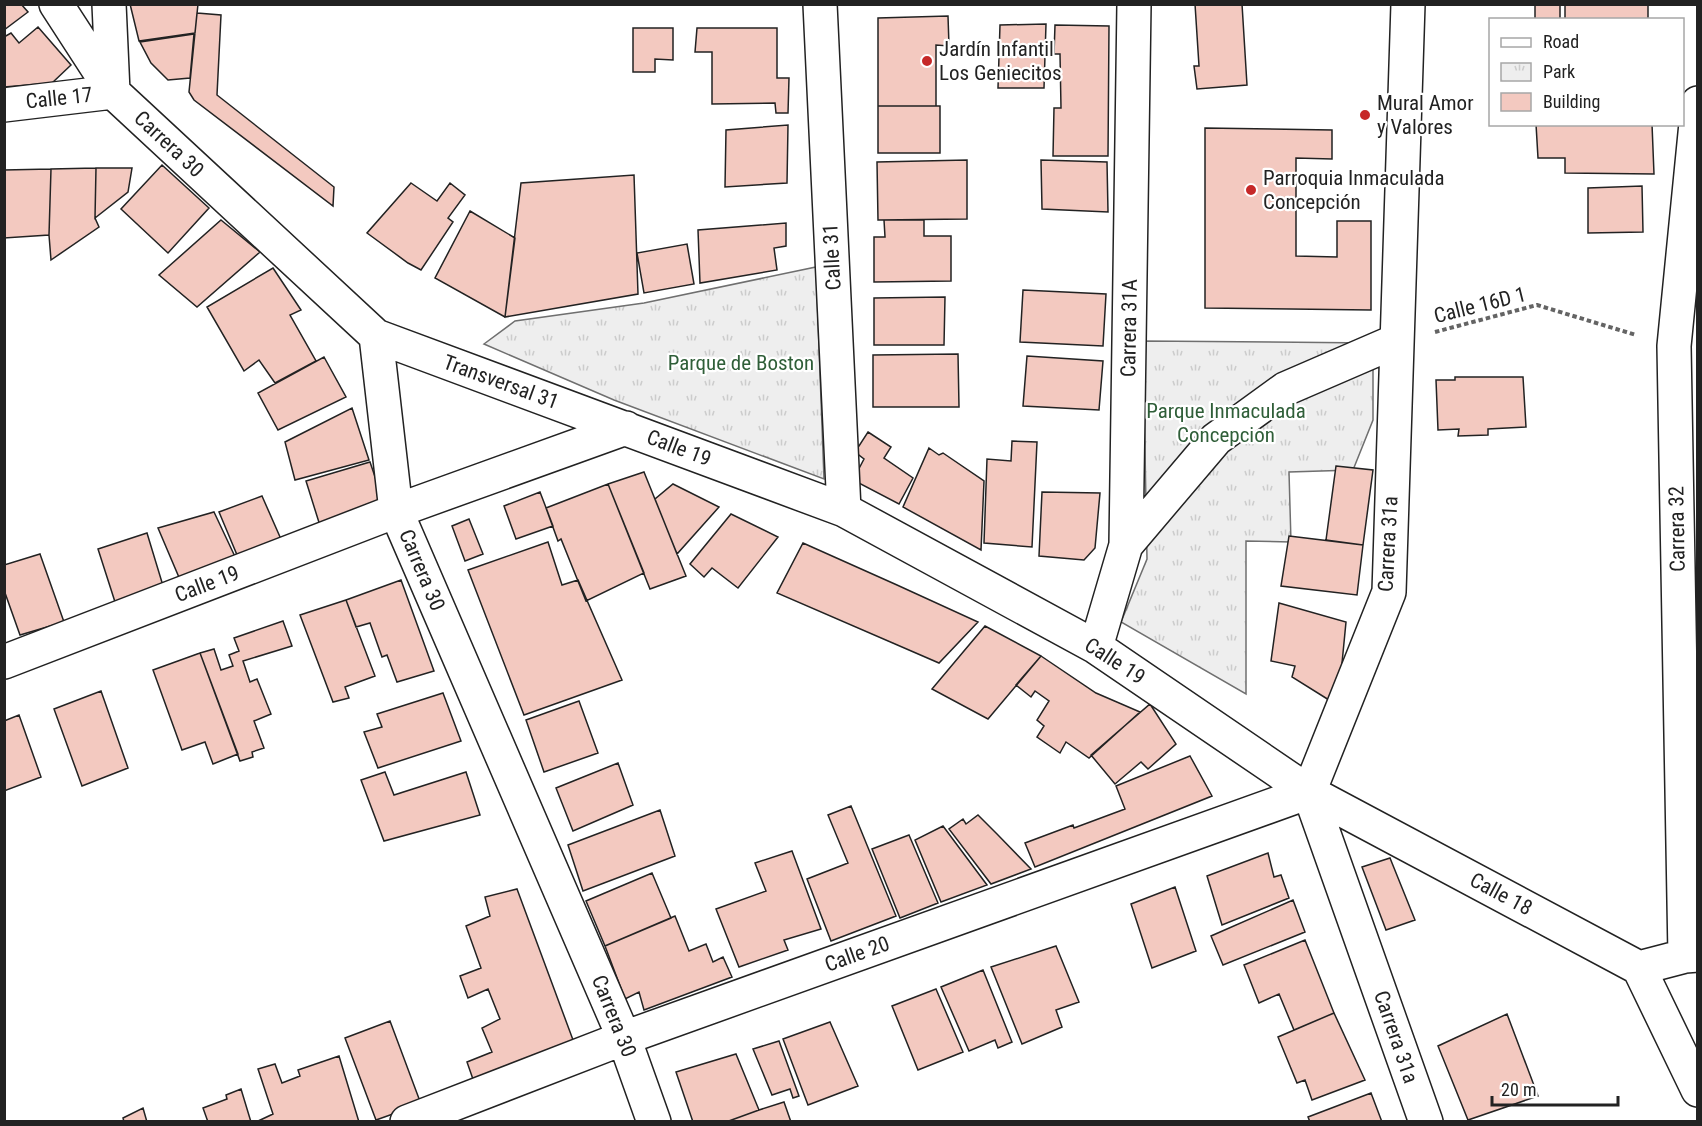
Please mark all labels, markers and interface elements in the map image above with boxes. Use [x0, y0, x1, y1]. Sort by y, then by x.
legend [1489, 18, 1684, 126]
text: Road [1543, 31, 1579, 52]
place label: Jardín Infantil Los Geniecitos [939, 37, 1062, 85]
marker: Jardín Infantil Los Geniecitos [920, 54, 934, 68]
text: Park [1543, 61, 1575, 82]
street label: Calle 17 [24, 83, 94, 113]
place label: Mural Amor y Valores [1377, 91, 1474, 139]
text: Building [1543, 91, 1600, 112]
street label: Carrera 30 [129, 106, 209, 182]
marker: Mural Amor y Valores [1358, 108, 1372, 122]
place label: Parroquia Inmaculada Concepción [1263, 166, 1445, 214]
marker: Parroquia Inmaculada Concepción [1244, 183, 1258, 197]
street label: Calle 31 [818, 223, 846, 291]
street label: Carrera 31A [1116, 279, 1142, 377]
street label: Calle 16D 1 [1431, 282, 1529, 328]
street label: Transversal 31 [440, 350, 562, 414]
park label: Parque de Boston [668, 351, 814, 375]
park label: Parque Inmaculada Concepcion [1146, 399, 1306, 447]
street label: Calle 19 [643, 425, 715, 471]
street label: Carrera 32 [1664, 486, 1690, 572]
street label: Carrera 31a [1374, 495, 1402, 593]
street label: Carrera 30 [394, 526, 450, 614]
street label: Calle 19 [171, 561, 243, 607]
street label: Calle 19 [1080, 633, 1150, 689]
street label: Calle 18 [1466, 868, 1536, 920]
street label: Calle 20 [821, 931, 893, 977]
street label: Carrera 30 [587, 972, 641, 1060]
street label: Carrera 31a [1369, 988, 1423, 1086]
scale bar [1492, 1069, 1618, 1107]
text: 20 m [1501, 1079, 1536, 1100]

